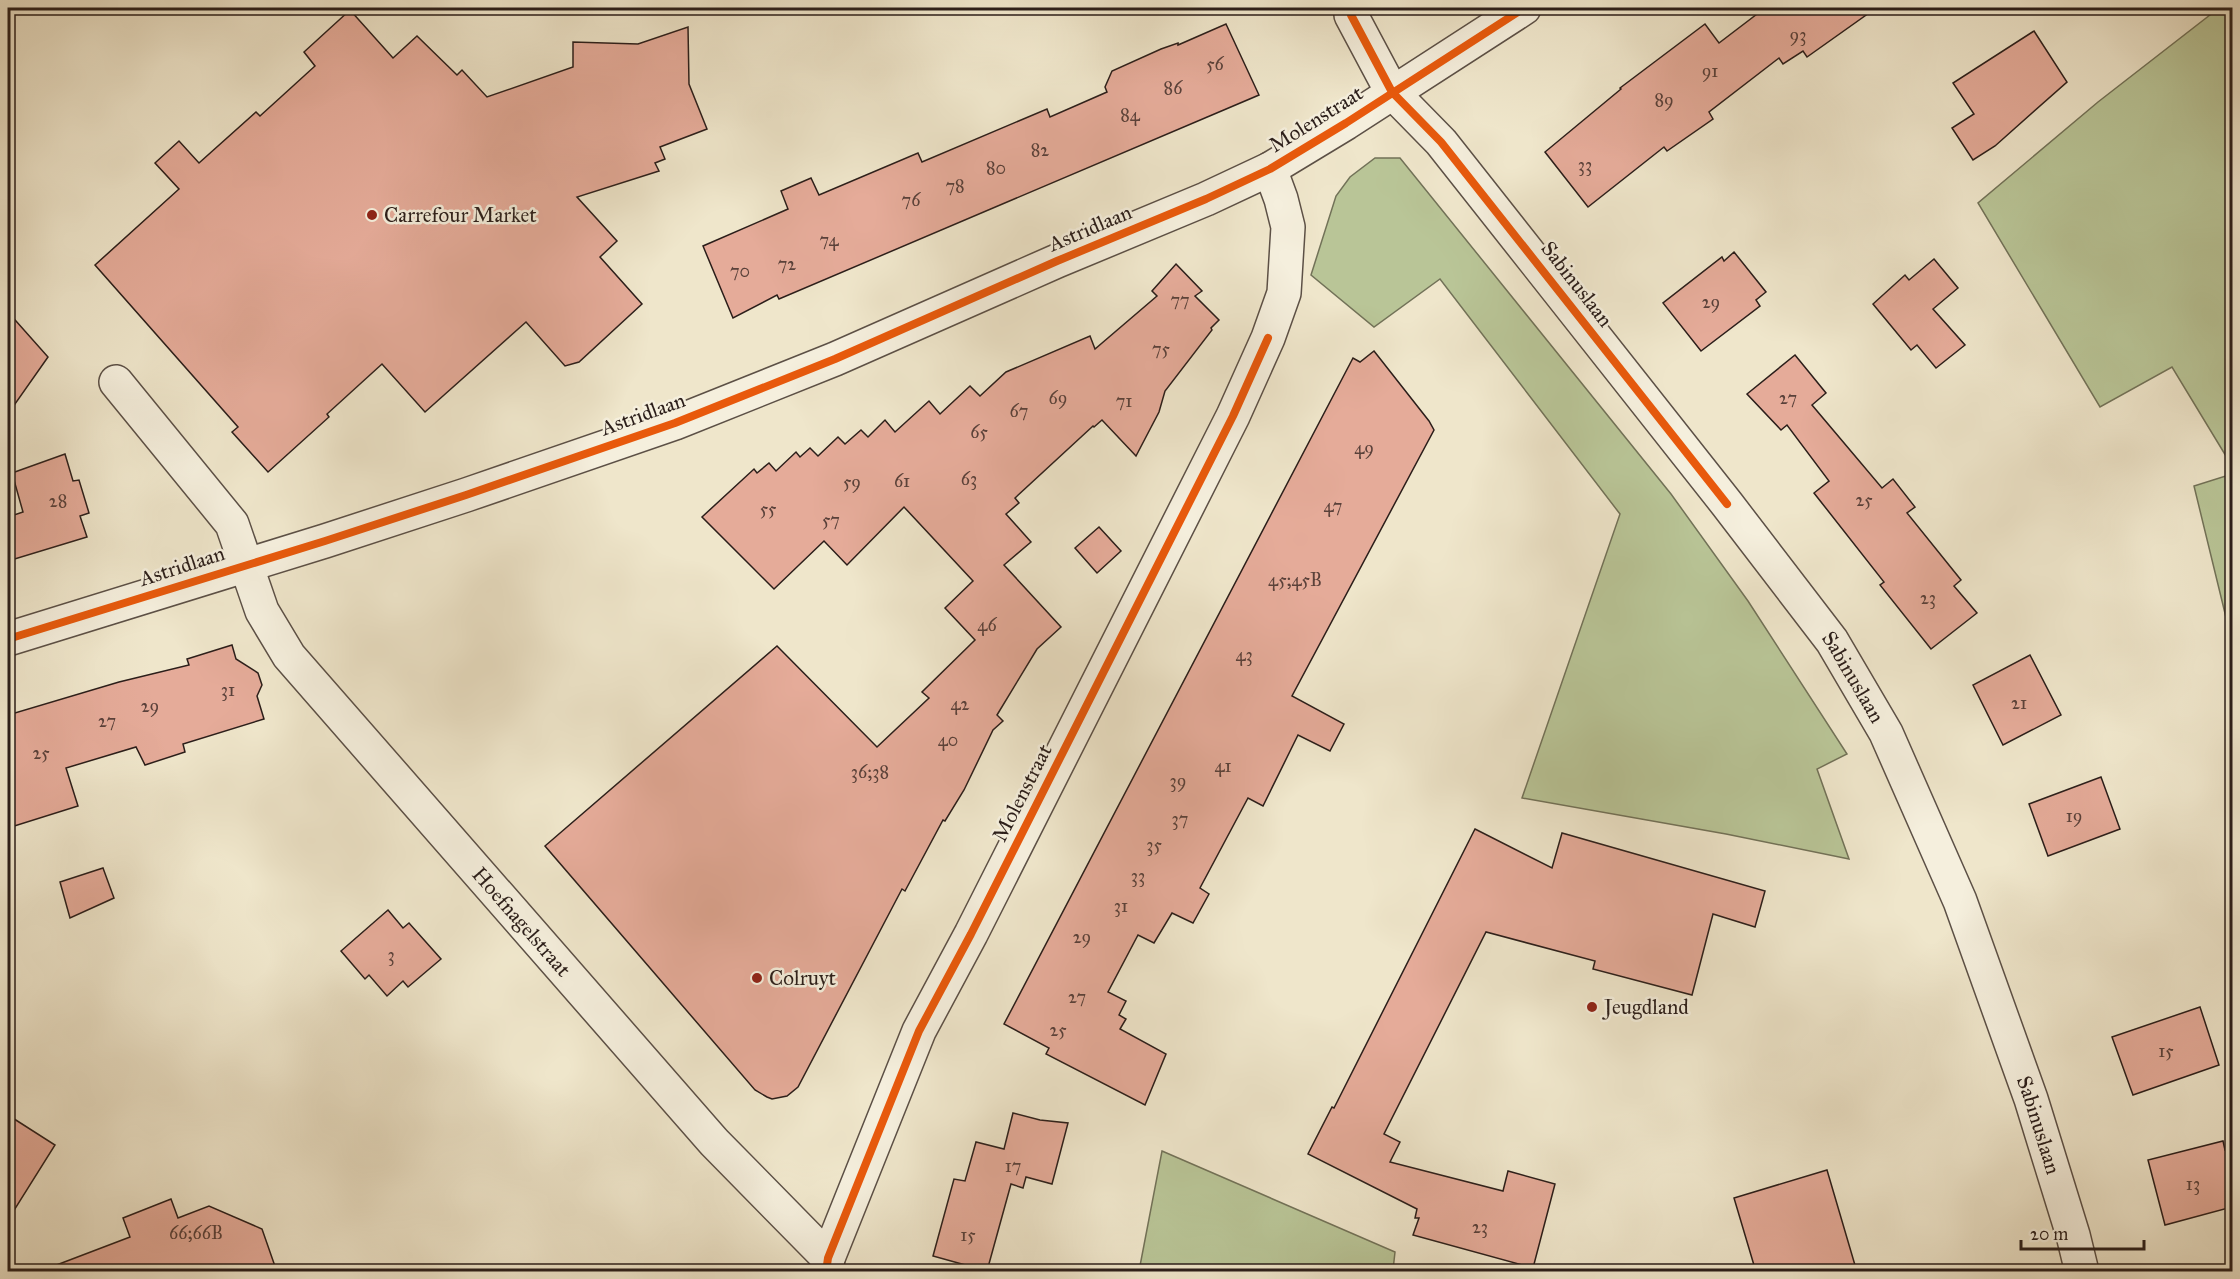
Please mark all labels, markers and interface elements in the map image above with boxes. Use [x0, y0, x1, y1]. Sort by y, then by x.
house number: 93 [1790, 24, 1806, 46]
house number: 56 [1206, 53, 1225, 75]
house number: 91 [1702, 60, 1718, 82]
house number: 86 [1164, 77, 1183, 99]
street label: Molenstraat [1264, 80, 1368, 158]
house number: 89 [1654, 89, 1674, 111]
house number: 84 [1120, 104, 1141, 126]
house number: 82 [1031, 139, 1049, 161]
house number: 33 [1578, 154, 1592, 176]
house number: 80 [986, 157, 1006, 179]
house number: 78 [945, 175, 965, 197]
house number: 76 [902, 189, 921, 211]
street label: Astridlaan [1043, 199, 1136, 258]
place label: Carrefour Market [384, 202, 537, 228]
marker: Carrefour Market [365, 208, 379, 222]
house number: 74 [819, 229, 840, 251]
street label: Sabinuslaan [1535, 236, 1619, 332]
house number: 72 [778, 253, 796, 275]
house number: 70 [730, 260, 750, 282]
house number: 77 [1170, 289, 1190, 311]
house number: 29 [1702, 291, 1720, 313]
house number: 75 [1152, 338, 1171, 360]
street label: Astridlaan [596, 387, 689, 442]
house number: 69 [1049, 387, 1067, 409]
house number: 27 [1779, 387, 1797, 409]
house number: 71 [1116, 390, 1132, 412]
house number: 67 [1010, 400, 1028, 422]
house number: 65 [970, 421, 988, 443]
house number: 49 [1354, 437, 1374, 459]
house number: 63 [961, 468, 977, 490]
house number: 61 [894, 470, 910, 492]
house number: 59 [843, 471, 861, 493]
house number: 25 [1855, 489, 1873, 511]
house number: 28 [49, 490, 67, 512]
house number: 47 [1324, 495, 1342, 517]
house number: 55 [760, 498, 777, 520]
house number: 57 [822, 509, 840, 531]
street label: Astridlaan [135, 540, 228, 592]
house number: 45;45B [1268, 569, 1322, 591]
house number: 23 [1920, 587, 1936, 609]
house number: 46 [977, 614, 997, 636]
street label: Sabinuslaan [1816, 626, 1890, 728]
house number: 43 [1235, 644, 1253, 666]
house number: 31 [221, 679, 235, 701]
house number: 21 [2011, 692, 2027, 714]
house number: 42 [951, 693, 970, 715]
house number: 29 [141, 695, 159, 717]
house number: 27 [98, 710, 116, 732]
house number: 40 [938, 729, 958, 751]
street label: Molenstraat [986, 739, 1058, 846]
house number: 25 [32, 742, 50, 764]
house number: 41 [1214, 755, 1232, 777]
house number: 36;38 [851, 761, 889, 783]
house number: 39 [1170, 770, 1186, 792]
house number: 19 [2066, 805, 2082, 827]
house number: 37 [1172, 808, 1188, 830]
house number: 35 [1146, 834, 1162, 856]
street label: Hoefnagelstraat [467, 862, 577, 982]
house number: 33 [1131, 865, 1145, 887]
house number: 31 [1114, 895, 1128, 917]
house number: 29 [1073, 926, 1091, 948]
house number: 3 [387, 944, 395, 966]
place label: Colruyt [769, 965, 837, 991]
marker: Colruyt [750, 971, 764, 985]
house number: 27 [1068, 986, 1086, 1008]
place label: Jeugdland [1602, 994, 1689, 1020]
marker: Jeugdland [1585, 1000, 1599, 1014]
house number: 25 [1049, 1019, 1067, 1041]
house number: 15 [2158, 1040, 2174, 1062]
street label: Sabinuslaan [2011, 1072, 2066, 1177]
house number: 17 [1005, 1155, 1021, 1177]
house number: 13 [2186, 1173, 2200, 1195]
scale bar [2021, 1213, 2144, 1251]
house number: 23 [1472, 1216, 1488, 1238]
house number: 66;66B [169, 1222, 223, 1244]
text: 20 m [2030, 1223, 2068, 1245]
house number: 15 [960, 1224, 976, 1246]

